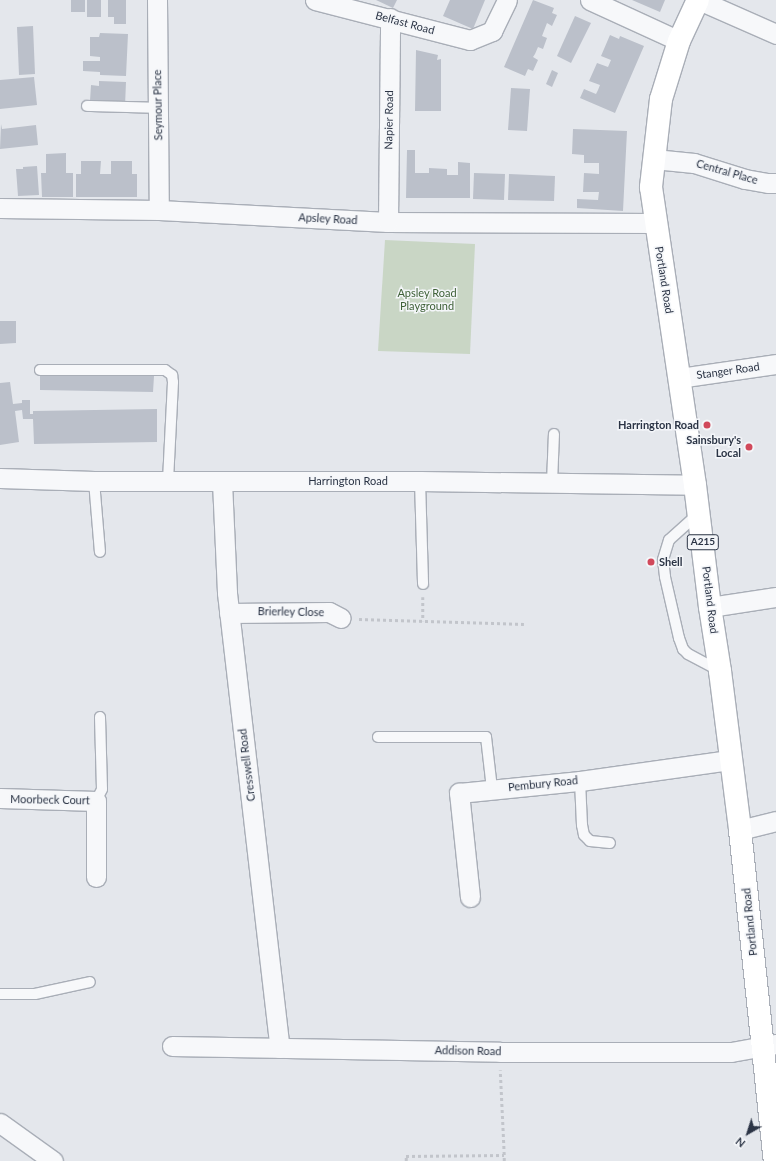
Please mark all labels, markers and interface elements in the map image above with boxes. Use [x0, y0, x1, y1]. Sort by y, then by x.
street label: Belfast Road [374, 9, 436, 37]
street label: Seymour Place [151, 69, 165, 141]
street label: Napier Road [382, 90, 396, 150]
street label: Central Place [695, 157, 759, 187]
street label: Apsley Road [298, 211, 358, 227]
street label: Portland Road [652, 245, 676, 315]
park label: Apsley Road Playground [397, 287, 457, 313]
street label: Stanger Road [695, 360, 761, 382]
place label: Harrington Road [618, 418, 699, 432]
marker: Harrington Road [702, 420, 712, 430]
place label: Sainsbury's Local [686, 434, 741, 460]
marker: Sainsbury's Local [744, 442, 754, 452]
street label: Harrington Road [308, 474, 388, 488]
road number: A215 [686, 534, 720, 550]
place label: Shell [659, 555, 683, 569]
marker: Shell [646, 557, 656, 567]
street label: Portland Road [699, 565, 721, 635]
street label: Brierley Close [257, 605, 325, 619]
street label: Cresswell Road [236, 728, 258, 802]
street label: Pembury Road [507, 774, 579, 794]
street label: Moorbeck Court [10, 793, 90, 807]
street label: Portland Road [740, 887, 760, 957]
street label: Addison Road [435, 1044, 501, 1058]
north arrow [728, 1113, 768, 1153]
text: N [733, 1135, 748, 1150]

